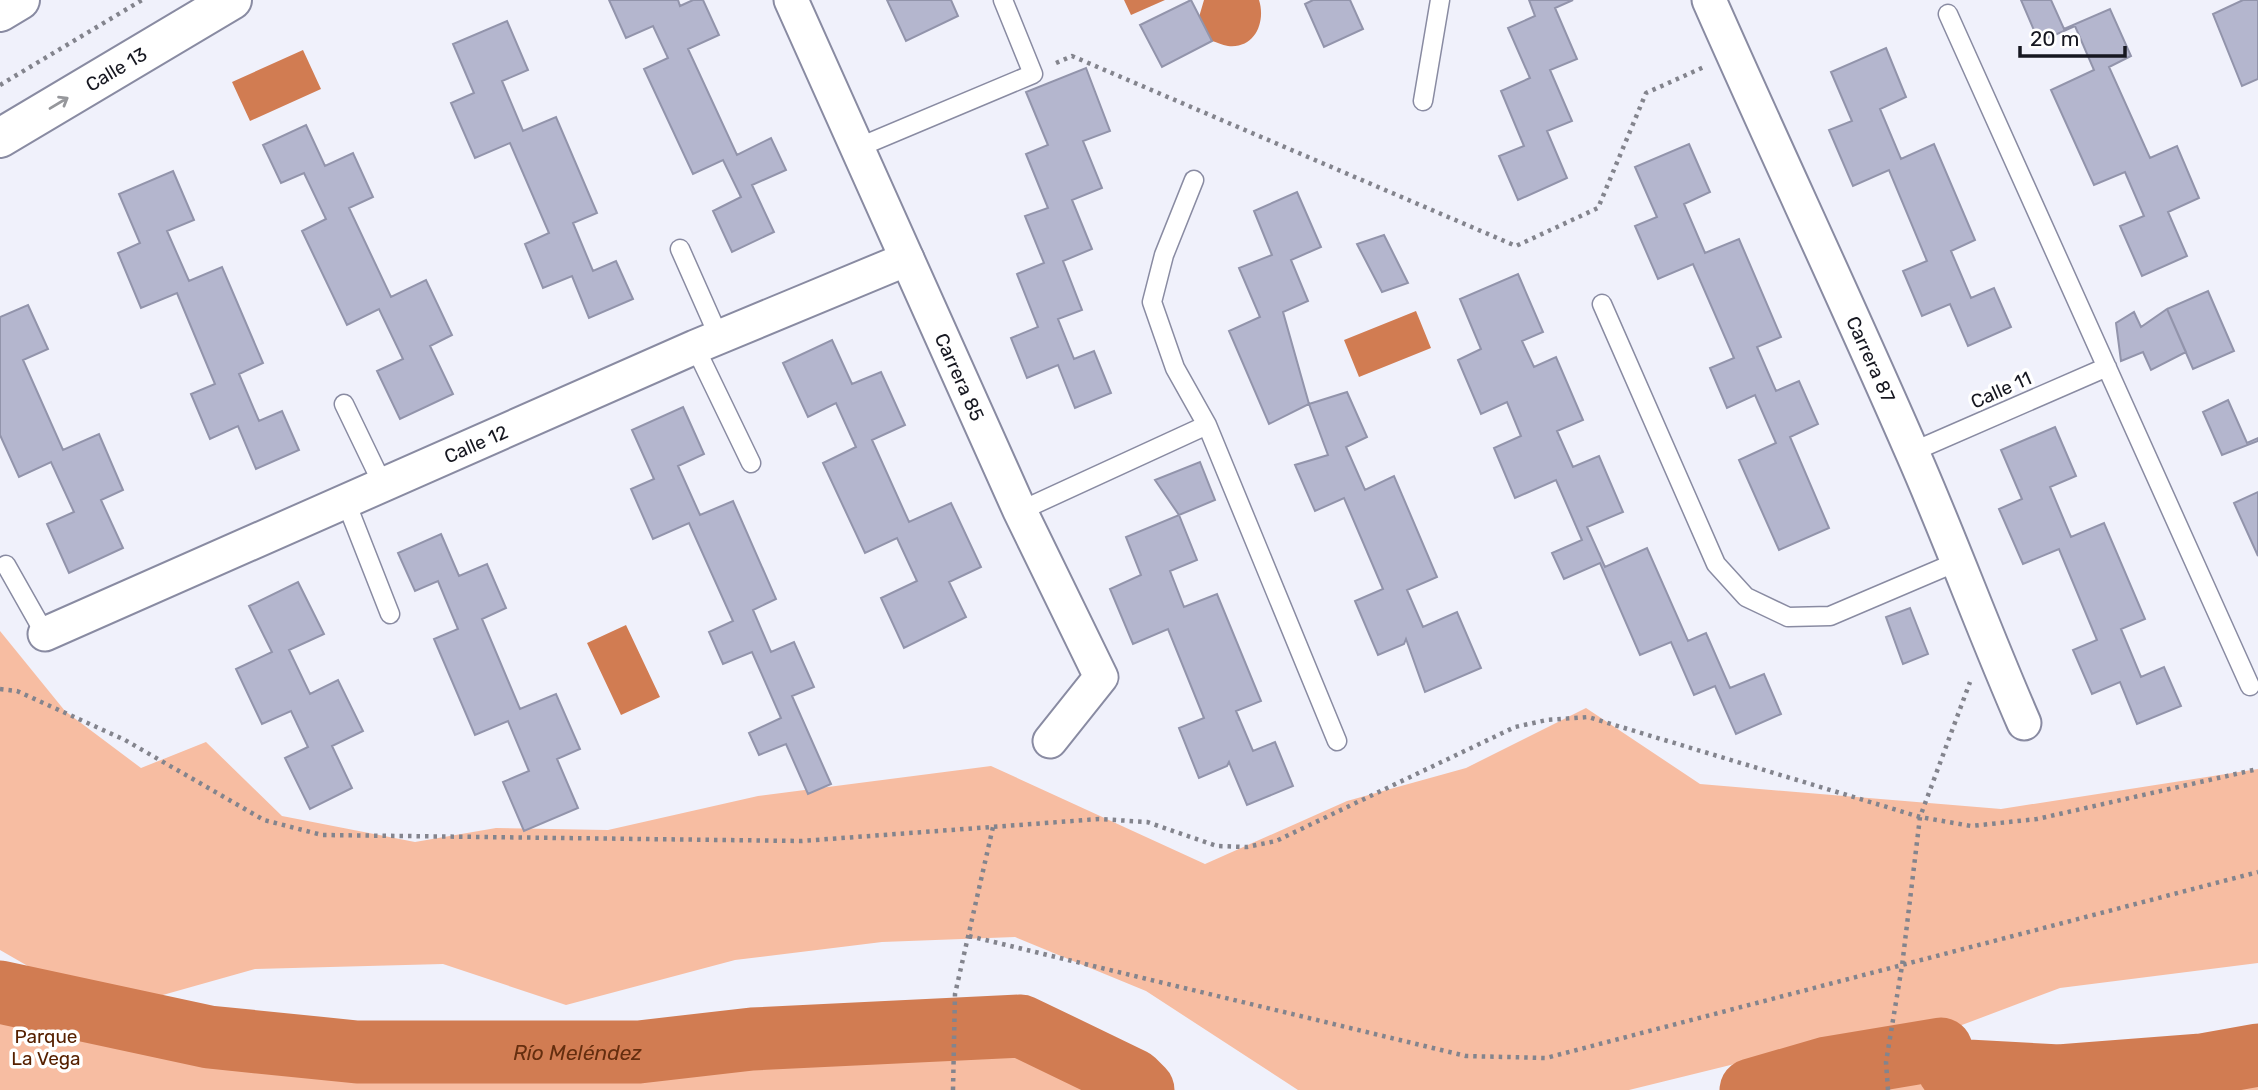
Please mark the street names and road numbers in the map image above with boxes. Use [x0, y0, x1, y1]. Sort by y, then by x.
street label: Calle 13 [81, 42, 151, 96]
street label: Carrera 87 [1842, 312, 1900, 406]
street label: Carrera 85 [930, 329, 990, 424]
street label: Calle 11 [1967, 366, 2035, 414]
street label: Calle 12 [441, 420, 511, 468]

